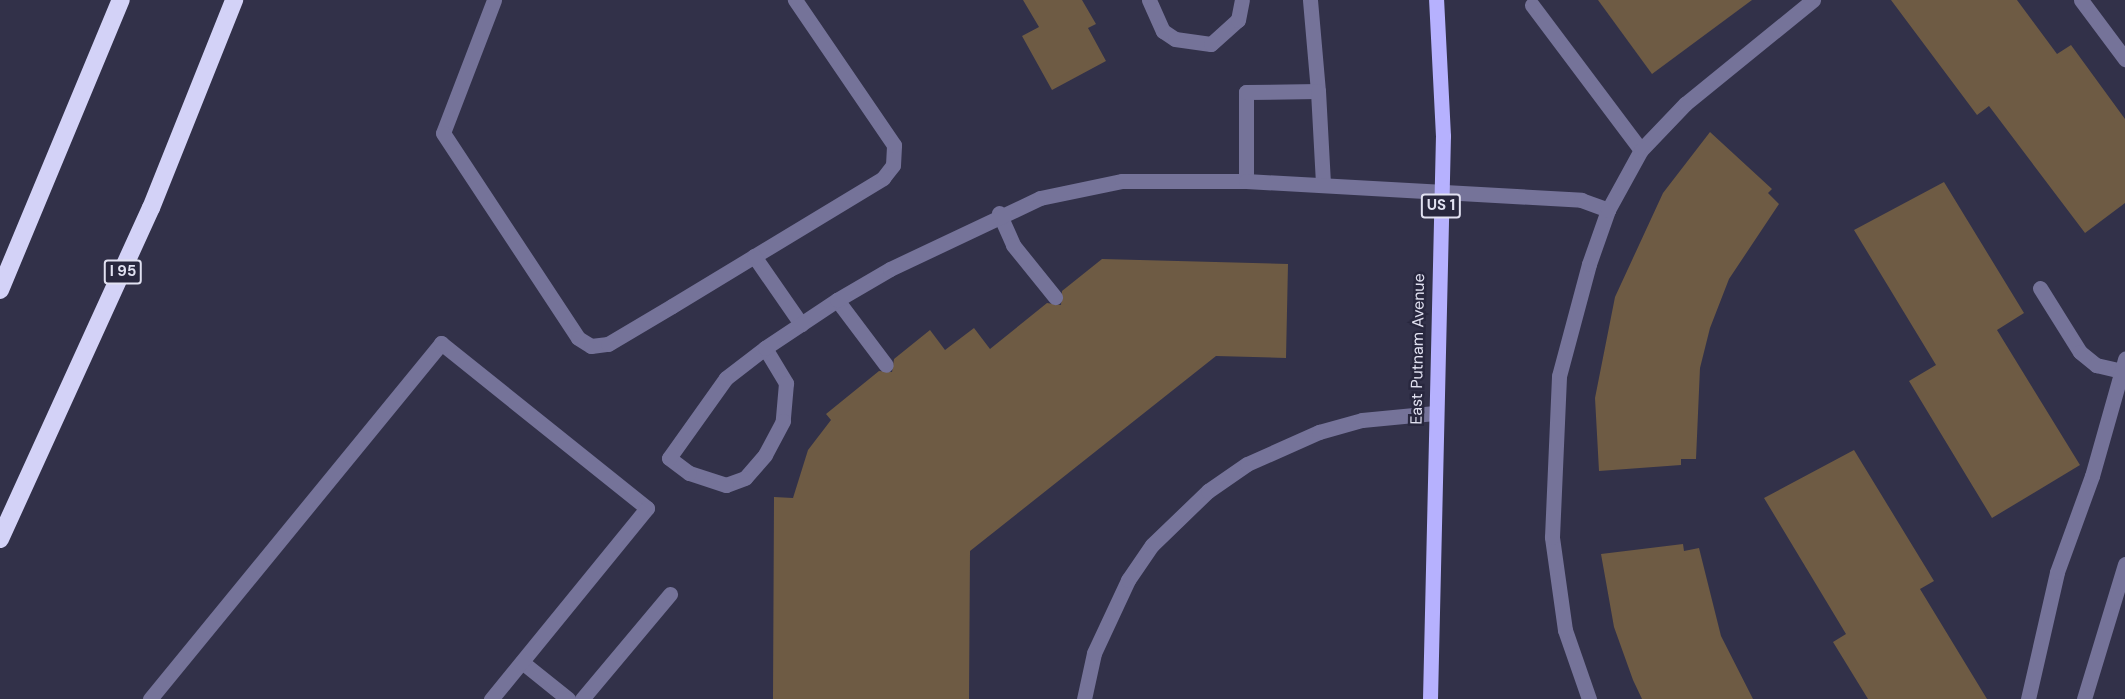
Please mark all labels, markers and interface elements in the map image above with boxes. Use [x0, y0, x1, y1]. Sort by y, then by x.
road number: US 1 [1420, 194, 1462, 218]
road number: I 95 [104, 260, 142, 284]
street label: East Putnam Avenue [1407, 273, 1429, 425]

